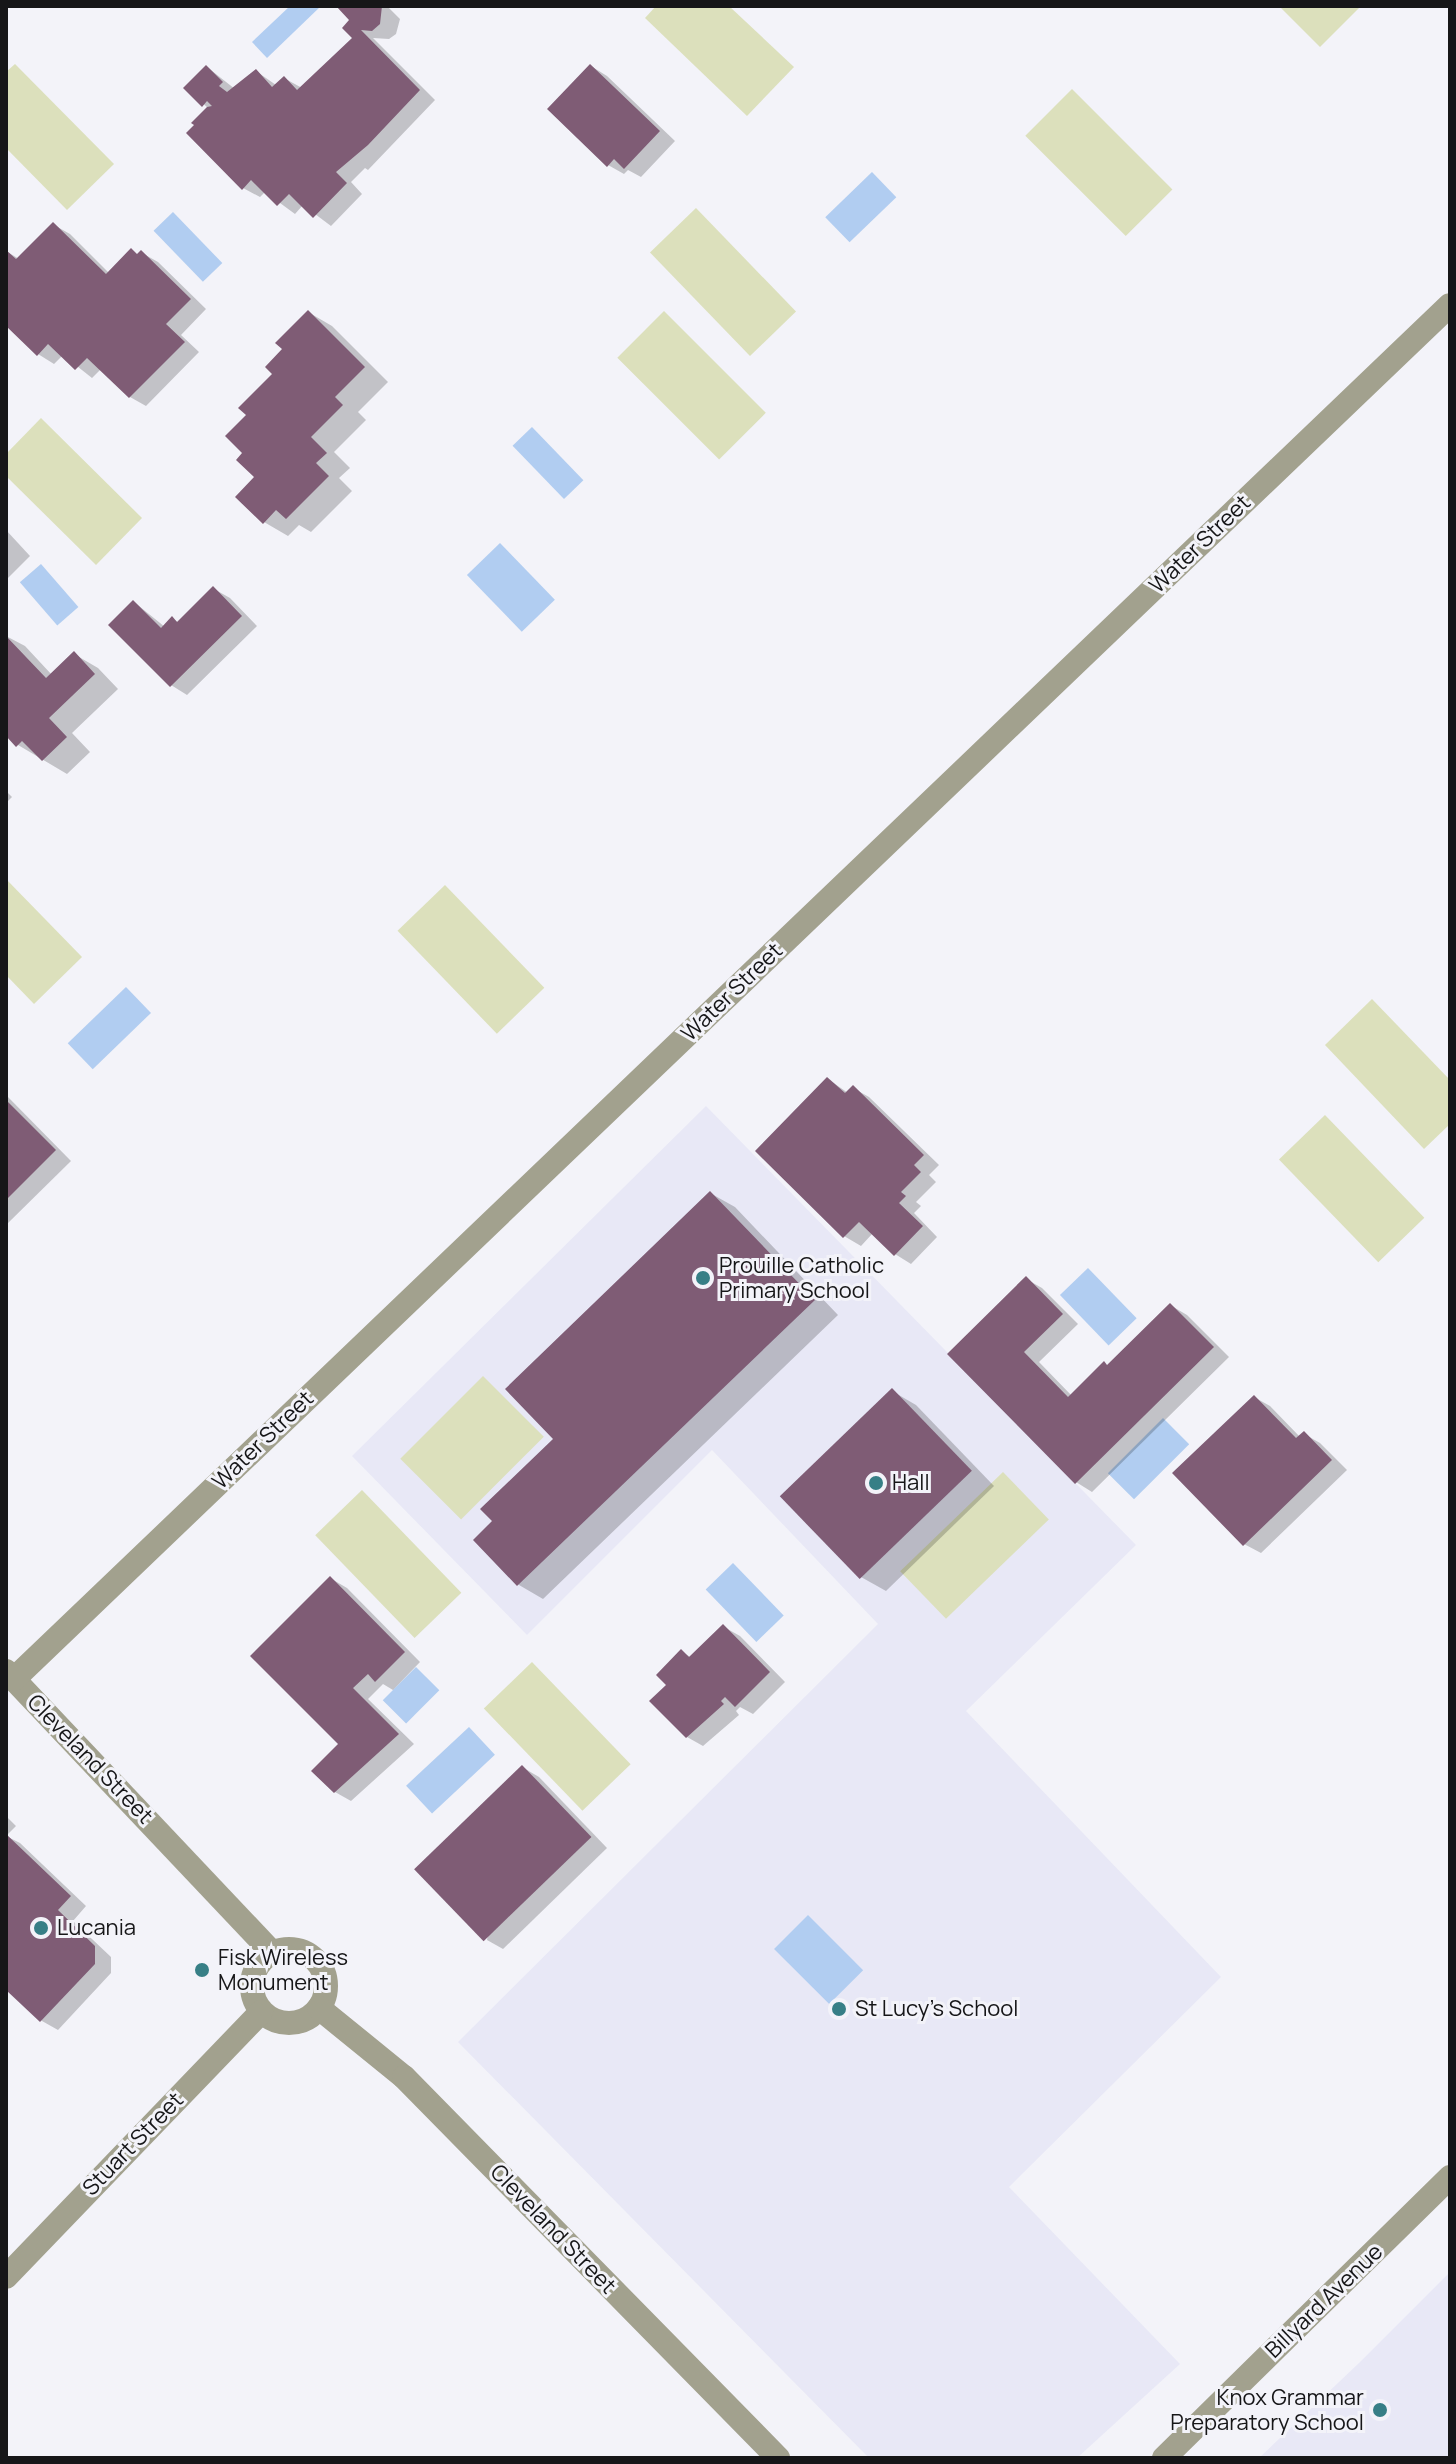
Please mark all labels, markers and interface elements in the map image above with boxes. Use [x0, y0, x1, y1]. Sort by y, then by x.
street label: Water Street [1144, 489, 1256, 599]
street label: Water Street [676, 937, 788, 1047]
place label: Prouille Catholic Primary School [719, 1252, 884, 1304]
marker: Prouille Catholic Primary School [694, 1269, 712, 1287]
street label: Water Street [207, 1385, 319, 1495]
place label: Hall [892, 1470, 930, 1496]
marker: Hall [867, 1474, 885, 1492]
street label: Cleveland Street [22, 1689, 158, 1829]
place label: Lucania [57, 1915, 136, 1941]
marker: Lucania [32, 1919, 50, 1937]
place label: Fisk Wireless Monument [218, 1944, 348, 1996]
marker: Fisk Wireless Monument [193, 1961, 211, 1979]
place label: St Lucy's School [855, 1996, 1018, 2022]
marker: St Lucy's School [830, 2000, 848, 2018]
street label: Stuart Street [77, 2087, 189, 2201]
street label: Cleveland Street [485, 2159, 621, 2299]
street label: Billyard Avenue [1260, 2238, 1388, 2364]
place label: Knox Grammar Preparatory School [1170, 2384, 1364, 2436]
marker: Knox Grammar Preparatory School [1371, 2401, 1389, 2419]

